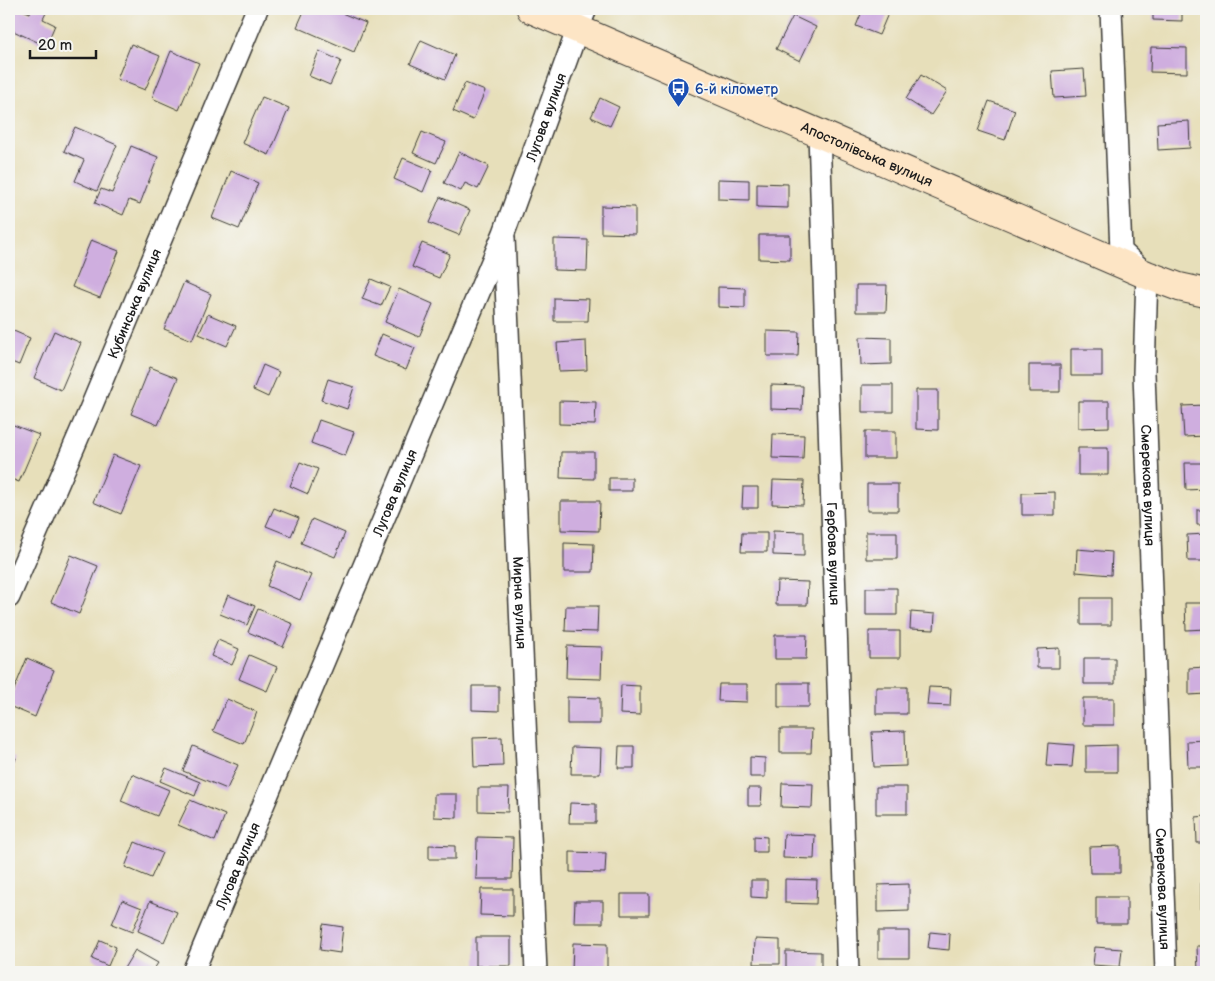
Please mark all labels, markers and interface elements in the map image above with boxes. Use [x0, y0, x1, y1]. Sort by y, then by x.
scale bar [30, 28, 96, 60]
text: 20 m [38, 36, 72, 55]
street label: Лугова вулиця [522, 70, 570, 165]
bus stop icon: 6-й кілометр [667, 77, 691, 108]
place label: 6-й кілометр [695, 81, 778, 98]
street label: Апостолівська вулиця [798, 118, 936, 190]
street label: Кубинська вулиця [104, 246, 165, 361]
street label: Смерекова вулиця [1137, 424, 1159, 547]
street label: Лугова вулиця [368, 446, 421, 540]
street label: Гербова вулиця [823, 502, 844, 606]
street label: Мирна вулиця [509, 556, 530, 650]
street label: Лугова вулиця [211, 820, 264, 913]
street label: Смерекова вулиця [1152, 828, 1174, 950]

